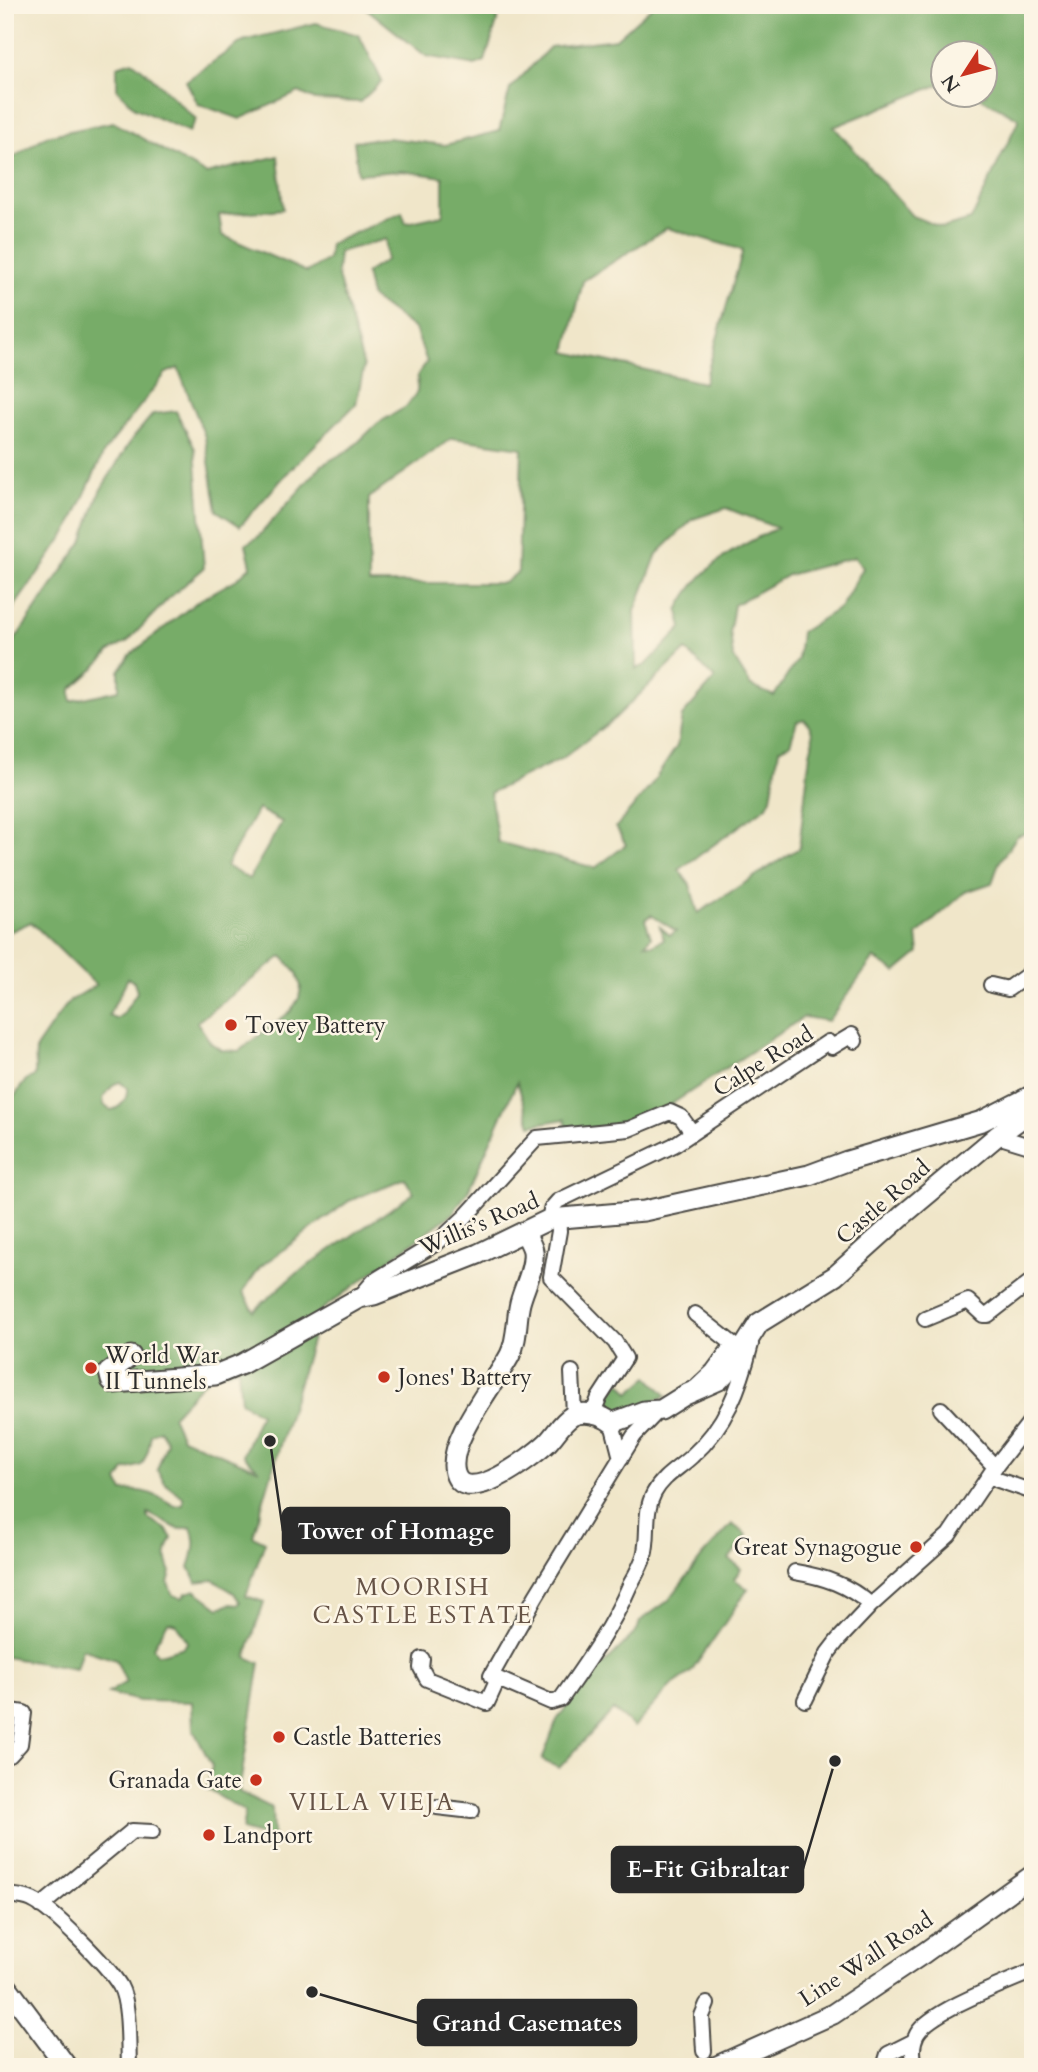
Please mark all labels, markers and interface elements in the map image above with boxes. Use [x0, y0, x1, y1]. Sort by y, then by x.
north arrow [930, 38, 1000, 108]
text: N [935, 69, 966, 98]
place label: Tovey Battery [245, 1010, 386, 1041]
marker: Tovey Battery [223, 1017, 239, 1033]
street label: Calpe Road [707, 1018, 820, 1104]
street label: Castle Road [829, 1152, 937, 1252]
street label: Willis’s Road [413, 1185, 544, 1264]
place label: World War II Tunnels [104, 1340, 220, 1397]
marker: World War II Tunnels [83, 1360, 99, 1376]
place label: Jones' Battery [395, 1362, 532, 1393]
marker: Jones' Battery [376, 1369, 392, 1385]
callout: Tower of Homage [283, 1508, 509, 1553]
text: Tower of Homage [297, 1515, 495, 1548]
place label: Great Synagogue [734, 1532, 902, 1563]
marker: Great Synagogue [908, 1539, 924, 1555]
district label: MOORISH CASTLE ESTATE [313, 1571, 533, 1632]
place label: Castle Batteries [293, 1722, 442, 1753]
marker: Castle Batteries [271, 1729, 287, 1745]
place label: Granada Gate [108, 1765, 242, 1796]
marker: Granada Gate [248, 1772, 264, 1788]
district label: VILLA VIEJA [289, 1786, 455, 1819]
place label: Landport [223, 1820, 313, 1851]
marker: Landport [201, 1827, 217, 1843]
callout: E-Fit Gibraltar [612, 1847, 803, 1892]
text: E-Fit Gibraltar [627, 1853, 790, 1886]
street label: Line Wall Road [793, 1904, 940, 2014]
callout: Grand Casemates [418, 2000, 636, 2045]
text: Grand Casemates [432, 2007, 622, 2040]

